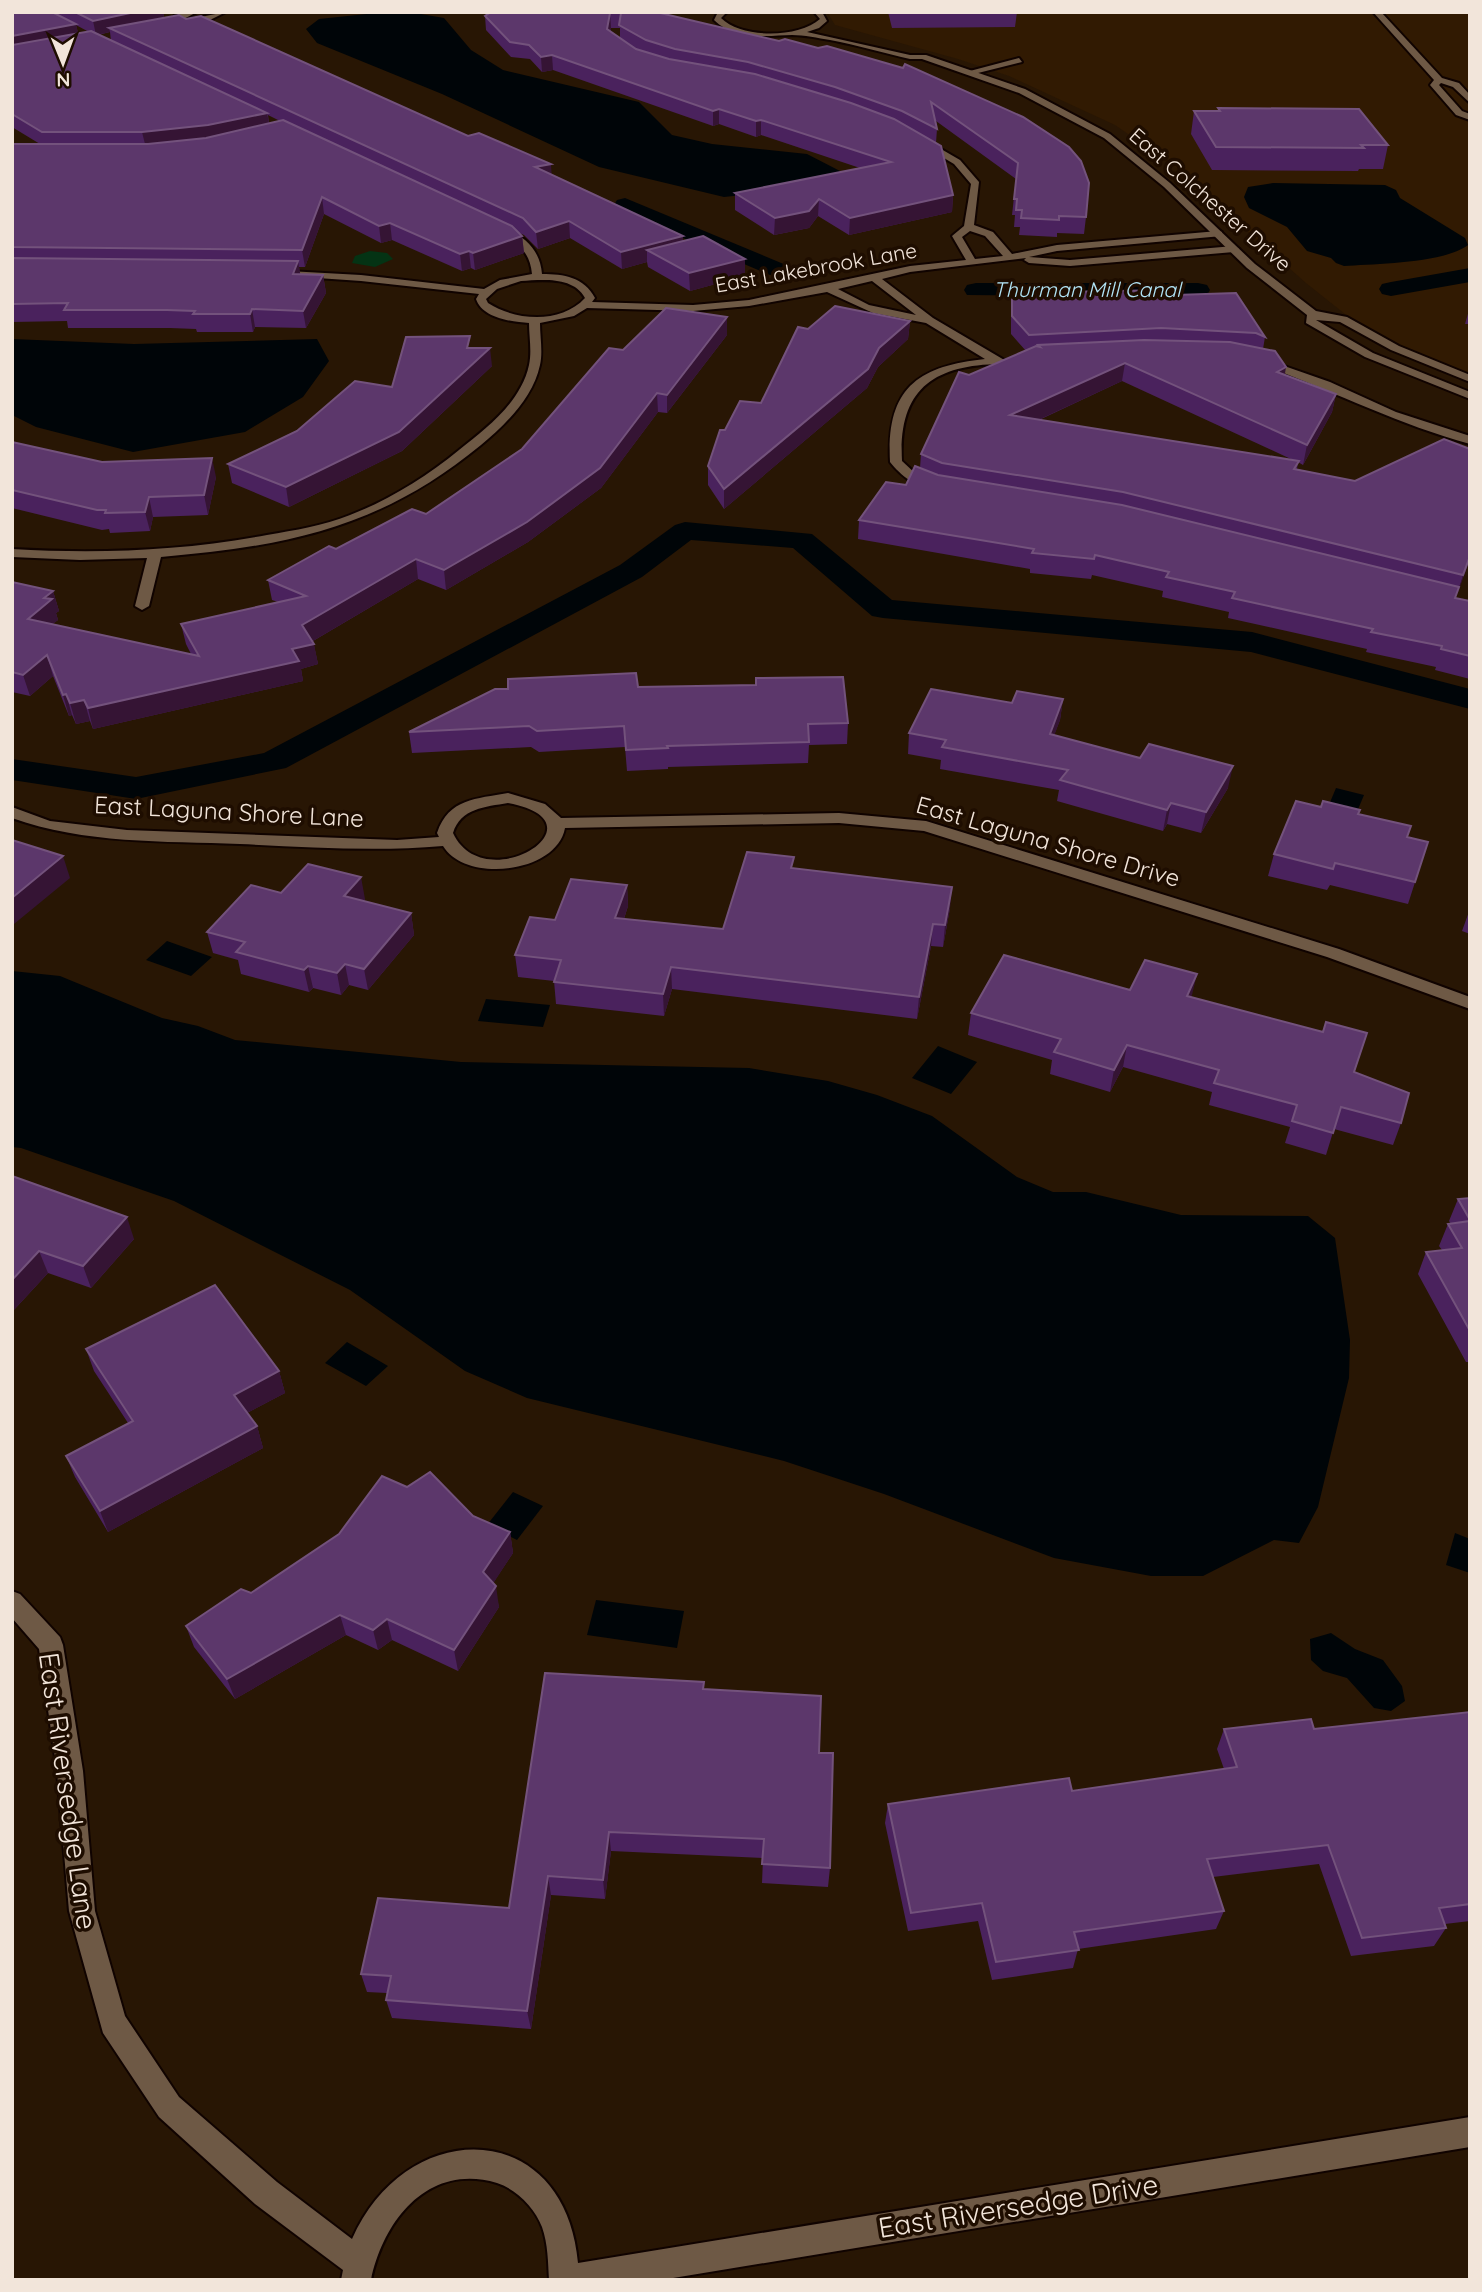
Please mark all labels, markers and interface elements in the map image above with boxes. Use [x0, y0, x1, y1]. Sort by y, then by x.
north arrow [28, 28, 98, 98]
text: N [56, 68, 70, 92]
street label: East Colchester Drive [1124, 122, 1297, 277]
street label: East Lakebrook Lane [713, 236, 919, 298]
water label: Thurman Mill Canal [993, 276, 1183, 302]
street label: East Laguna Shore Lane [93, 789, 365, 833]
street label: East Laguna Shore Drive [913, 789, 1184, 893]
street label: East Riversedge Lane [32, 1650, 105, 1932]
street label: East Riversedge Drive [875, 2166, 1160, 2245]

